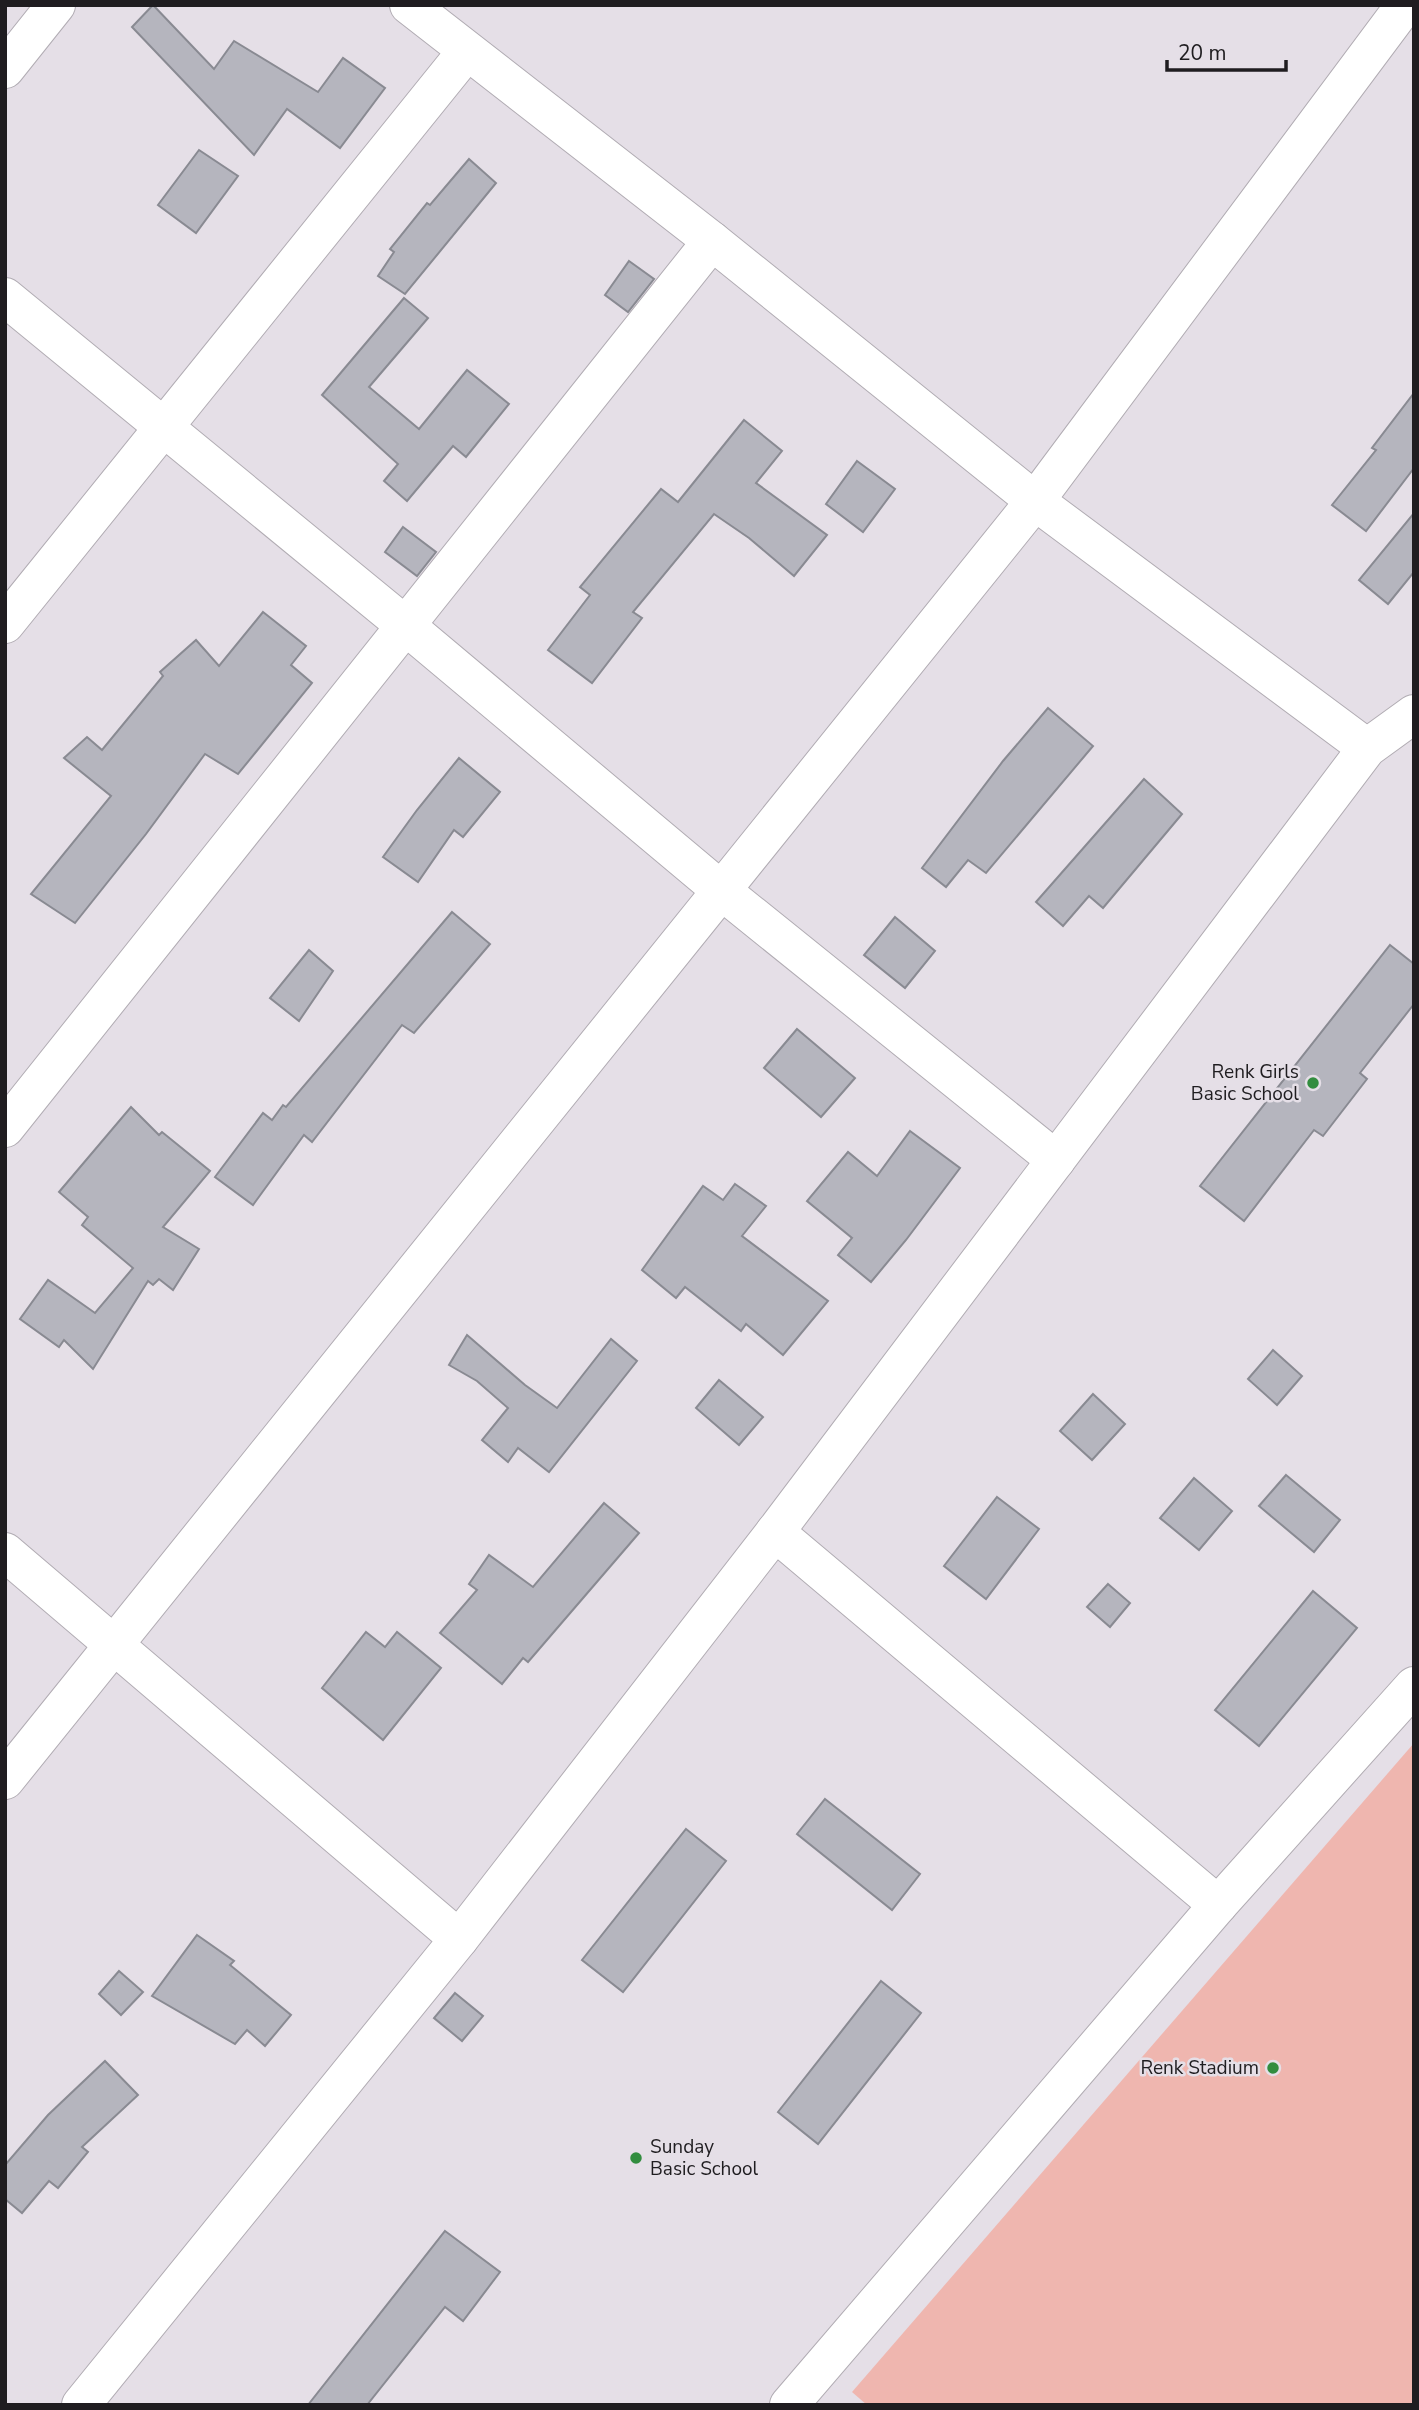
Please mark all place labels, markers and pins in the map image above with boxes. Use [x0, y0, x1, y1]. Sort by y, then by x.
place label: Renk Girls Basic School [1191, 1059, 1299, 1107]
marker: Renk Girls Basic School [1305, 1075, 1321, 1091]
place label: Renk Stadium [1140, 2055, 1259, 2081]
marker: Renk Stadium [1265, 2060, 1281, 2076]
place label: Sunday Basic School [650, 2134, 759, 2182]
marker: Sunday Basic School [628, 2150, 644, 2166]

